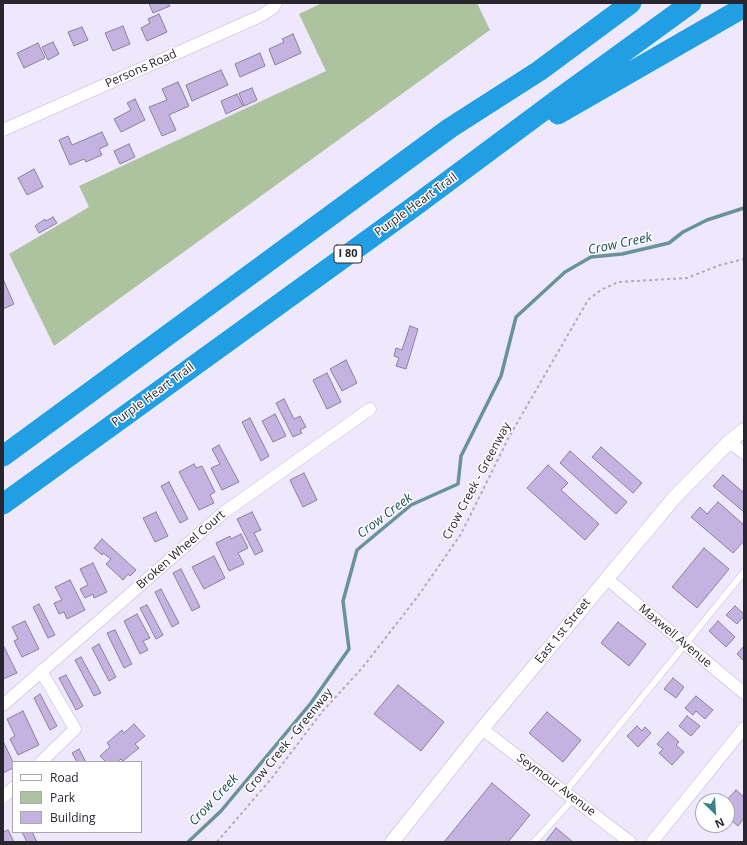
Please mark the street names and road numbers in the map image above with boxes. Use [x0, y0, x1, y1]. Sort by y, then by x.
street label: Persons Road [103, 47, 179, 91]
street label: Purple Heart Trail [372, 170, 460, 240]
road number: I 80 [334, 245, 362, 263]
street label: Purple Heart Trail [109, 360, 197, 430]
street label: Crow Creek - Greenway [440, 420, 514, 542]
street label: Broken Wheel Court [134, 508, 228, 592]
street label: East 1st Street [532, 595, 594, 667]
street label: Maxwell Avenue [636, 601, 714, 671]
street label: Crow Creek - Greenway [242, 686, 336, 796]
street label: Seymour Avenue [514, 751, 598, 819]

